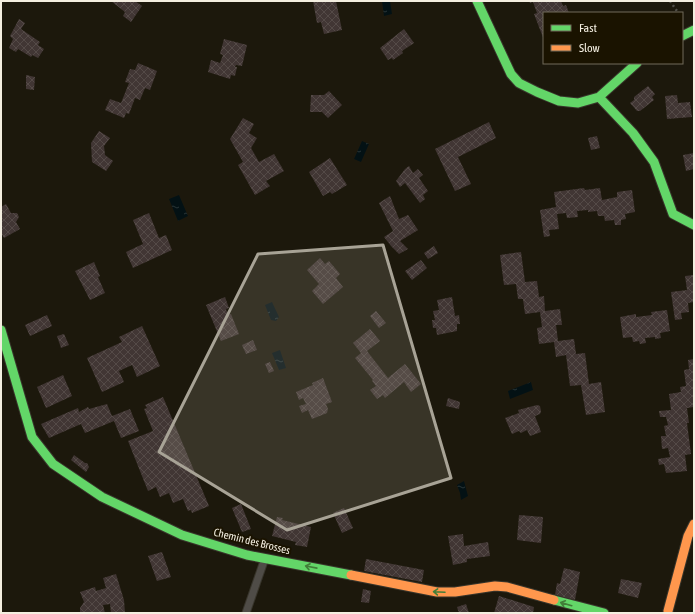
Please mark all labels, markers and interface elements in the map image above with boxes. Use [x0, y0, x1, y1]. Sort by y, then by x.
legend [543, 12, 683, 64]
text: Fast [579, 21, 597, 35]
text: Slow [579, 41, 600, 55]
street label: Chemin des Brosses [212, 526, 292, 556]
one-way arrow [305, 563, 318, 571]
one-way arrow [433, 588, 446, 595]
one-way arrow [560, 600, 573, 607]

